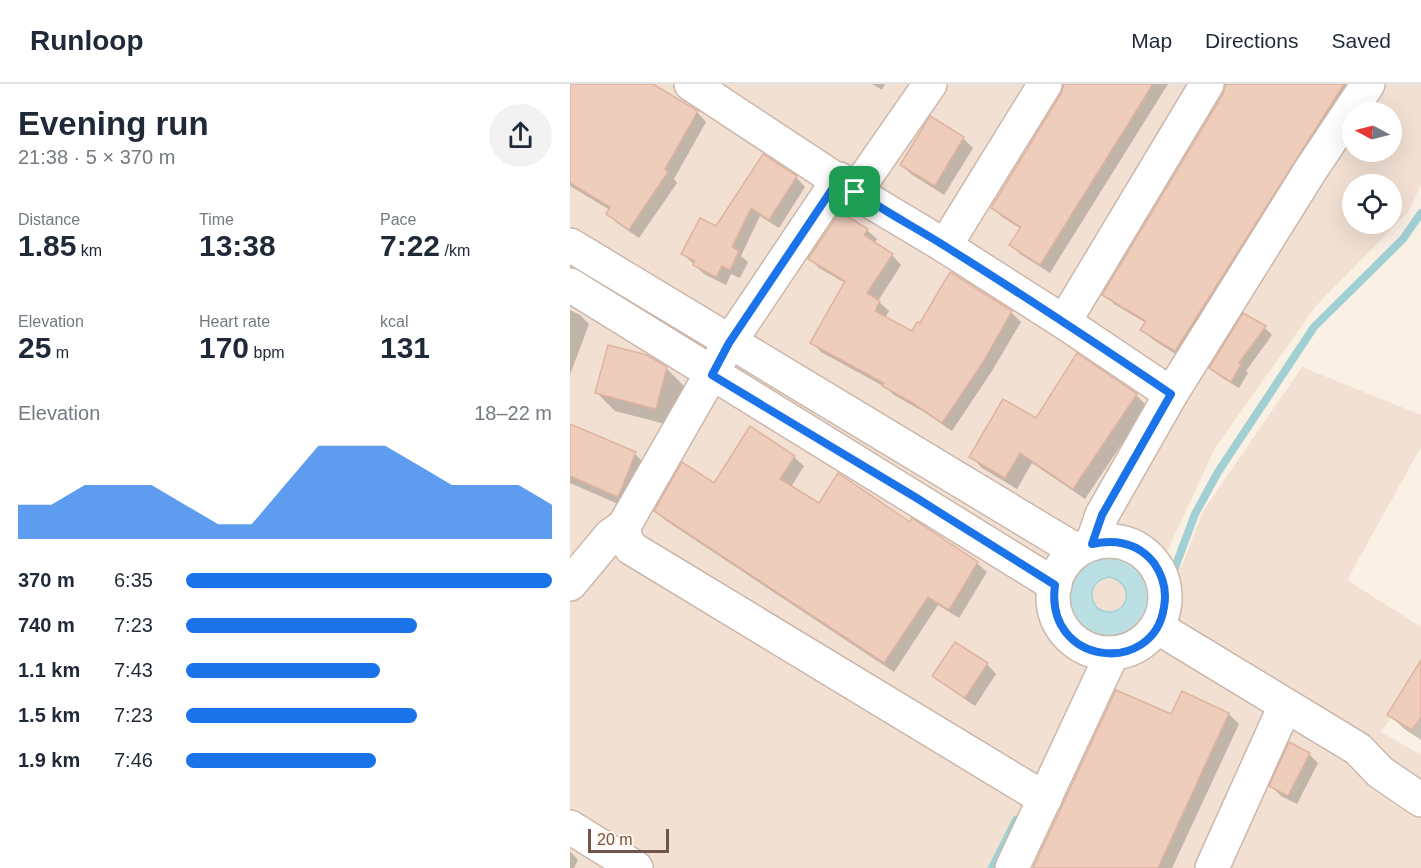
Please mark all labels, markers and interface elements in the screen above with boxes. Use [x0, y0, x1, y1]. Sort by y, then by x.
text: Runloop [30, 25, 144, 56]
text: Map [1131, 29, 1172, 52]
text: Directions [1205, 29, 1298, 52]
text: Saved [1331, 29, 1391, 52]
north arrow [1342, 102, 1402, 162]
map controls [1342, 102, 1402, 234]
button: share [489, 104, 552, 167]
text: Evening run [18, 105, 209, 142]
text: 21:38 · 5 × 370 m [18, 146, 175, 168]
pin [829, 166, 880, 217]
button: locate [1342, 174, 1402, 234]
icon: arrive [838, 175, 871, 208]
text: Distance [18, 211, 80, 228]
text: Time [199, 211, 234, 228]
text: Pace [380, 211, 416, 228]
text: 1.85 [18, 229, 76, 262]
text: 13:38 [199, 229, 276, 262]
text: 7:22 [380, 229, 440, 262]
text: km [76, 242, 102, 259]
text: /km [440, 242, 470, 259]
text: Elevation [18, 313, 84, 330]
text: Heart rate [199, 313, 270, 330]
text: kcal [380, 313, 408, 330]
text: 25 [18, 331, 51, 364]
text: 170 [199, 331, 249, 364]
text: 131 [380, 331, 430, 364]
text: m [51, 344, 69, 361]
text: bpm [249, 344, 285, 361]
text: Elevation [18, 402, 100, 424]
text: 18–22 m [474, 402, 552, 424]
text: 370 m [18, 569, 75, 591]
text: 6:35 [114, 569, 153, 591]
text: 740 m [18, 614, 75, 636]
text: 7:23 [114, 614, 153, 636]
text: 1.1 km [18, 659, 80, 681]
text: 7:43 [114, 659, 153, 681]
text: 1.5 km [18, 704, 80, 726]
text: 7:23 [114, 704, 153, 726]
text: 1.9 km [18, 749, 80, 771]
text: 7:46 [114, 749, 153, 771]
scale bar [588, 826, 669, 854]
text: 20 m [597, 831, 633, 848]

